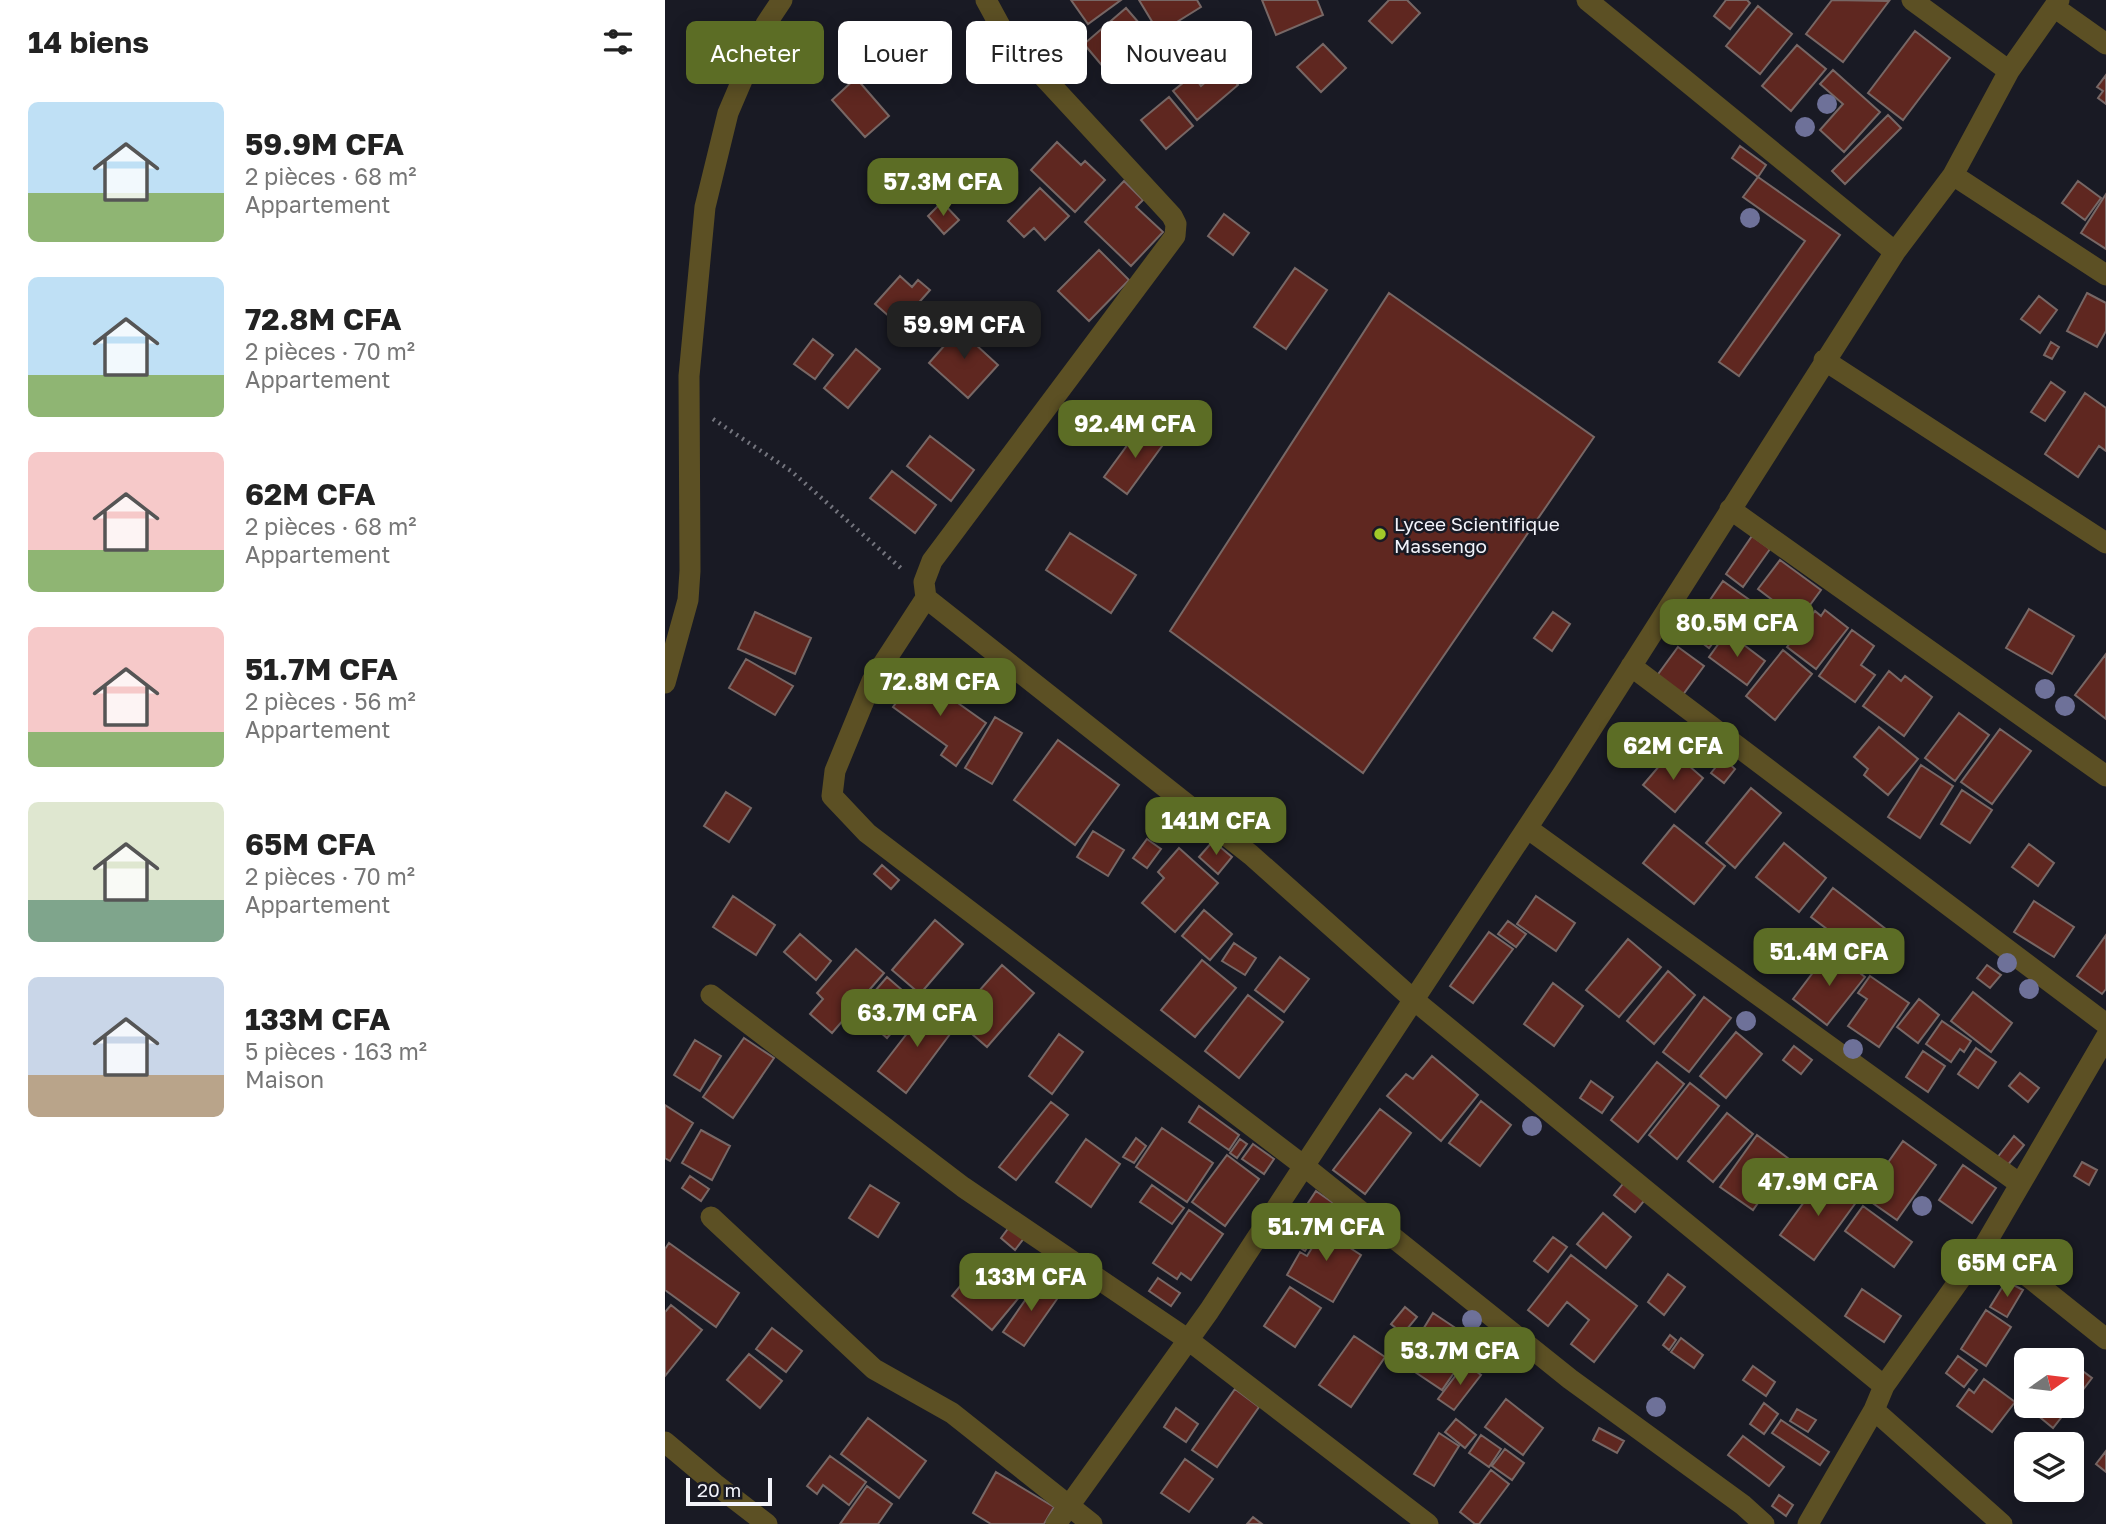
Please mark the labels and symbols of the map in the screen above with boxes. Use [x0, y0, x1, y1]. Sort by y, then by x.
pin: 57.3M CFA [863, 158, 1023, 218]
pin: 59.9M CFA [884, 302, 1044, 361]
pin: 92.4M CFA [1055, 400, 1215, 460]
place label: Lycee Scientifique Massengo [1394, 512, 1560, 557]
marker: Lycee Scientifique Massengo [1372, 526, 1388, 542]
pin: 80.5M CFA [1657, 600, 1817, 659]
pin: 72.8M CFA [860, 658, 1020, 718]
pin: 62M CFA [1608, 722, 1738, 782]
pin: 141M CFA [1144, 798, 1288, 857]
pin: 51.4M CFA [1749, 928, 1909, 988]
pin: 63.7M CFA [837, 990, 997, 1049]
pin: 47.9M CFA [1738, 1158, 1898, 1218]
pin: 51.7M CFA [1246, 1204, 1406, 1263]
pin: 65M CFA [1942, 1240, 2072, 1299]
pin: 133M CFA [959, 1254, 1103, 1313]
pin: 53.7M CFA [1380, 1328, 1540, 1387]
north arrow [2014, 1348, 2084, 1418]
scale bar [686, 1475, 772, 1507]

